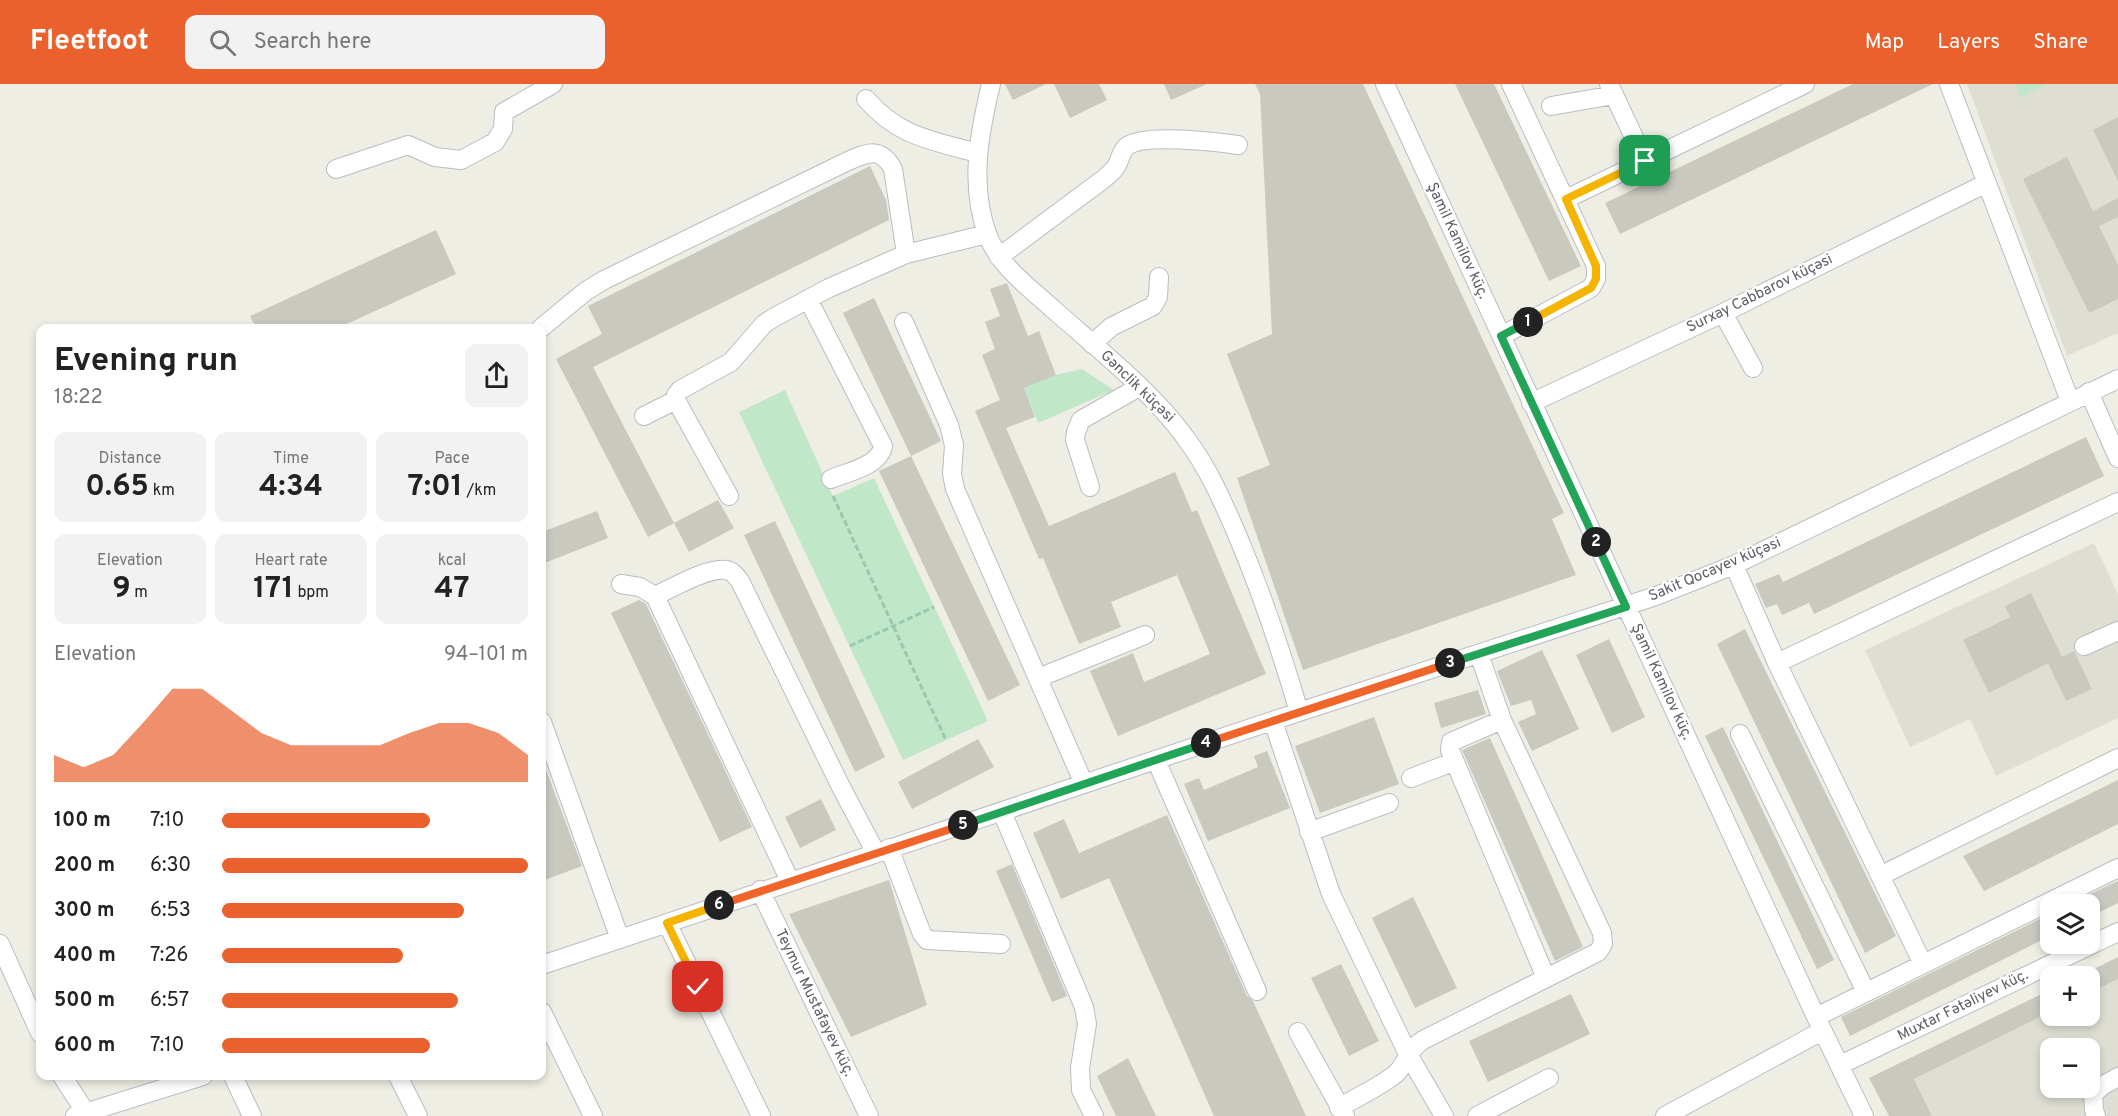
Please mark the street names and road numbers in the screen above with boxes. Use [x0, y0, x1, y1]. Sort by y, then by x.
street label: Şamil Kamilov küç. [1422, 180, 1492, 302]
street label: Surxay Cabbarov küçəsi [1684, 250, 1836, 338]
street label: Gənclik küçəsi [1096, 347, 1178, 427]
street label: Sakit Qocayev küçəsi [1646, 534, 1784, 606]
street label: Şamil Kamilov küç. [1626, 621, 1696, 743]
street label: Teymur Mustafayev küç. [770, 926, 858, 1080]
street label: Muxtar Fətəliyev küç. [1894, 966, 2032, 1046]

